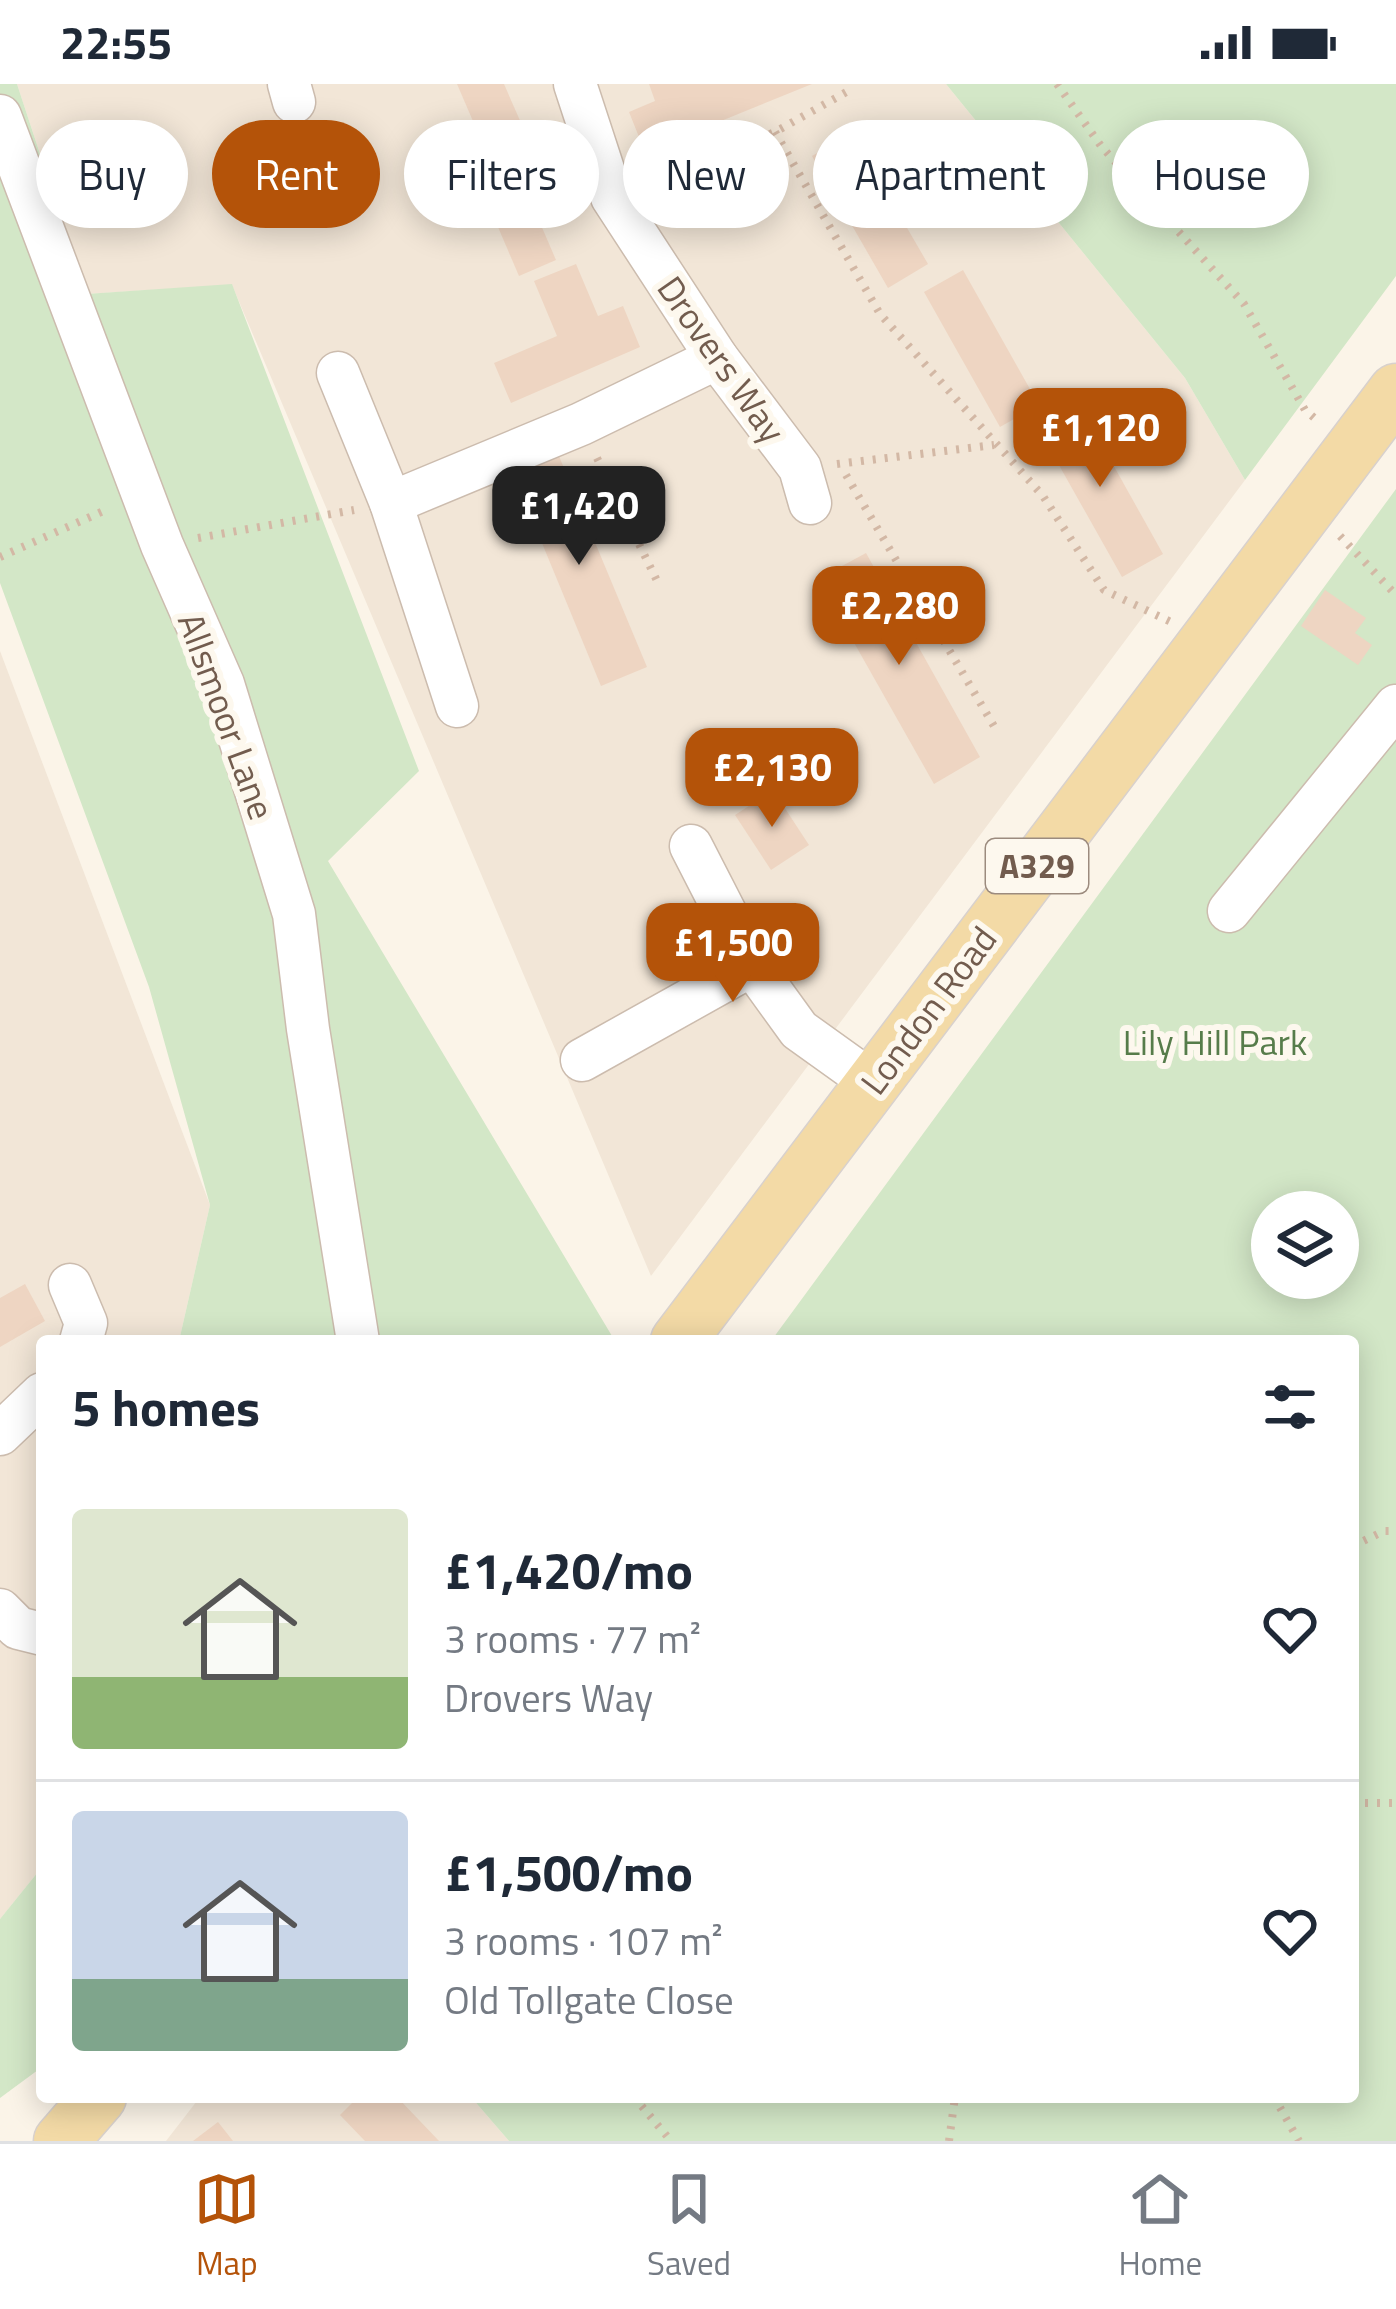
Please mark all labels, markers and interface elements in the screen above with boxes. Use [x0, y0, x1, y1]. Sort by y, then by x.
text: 22:55 [60, 8, 172, 76]
chip: Buy [36, 120, 188, 228]
chip: Rent [212, 120, 380, 228]
chip: Filters [404, 120, 599, 228]
chip: New [623, 120, 789, 228]
chip: Apartment [813, 120, 1088, 228]
chip: House [1112, 120, 1309, 228]
street label: Drovers Way [644, 264, 800, 454]
pin: £1,120 [1002, 388, 1198, 490]
text: £1,120 [1040, 397, 1160, 456]
pin: £1,420 [481, 466, 677, 568]
text: £1,420 [519, 475, 639, 534]
pin: £2,280 [801, 566, 997, 668]
text: £2,280 [839, 575, 959, 634]
street label: Allsmoor Lane [164, 605, 290, 827]
pin: £2,130 [674, 728, 870, 830]
text: £2,130 [712, 737, 832, 796]
road number: A329 [986, 839, 1088, 893]
pin: £1,500 [635, 903, 831, 1005]
text: £1,500 [673, 912, 793, 971]
street label: London Road [846, 914, 1010, 1106]
park label: Lily Hill Park [1123, 1014, 1307, 1069]
map controls [1251, 1191, 1359, 1299]
button: layers [1251, 1191, 1359, 1299]
text: 5 homes [72, 1368, 260, 1446]
icon: filters [1257, 1374, 1323, 1440]
text: £1,420/mo [444, 1531, 693, 1609]
icon: home [168, 1557, 312, 1701]
icon: heart [1257, 1596, 1323, 1662]
text: 3 rooms · 77 m² [444, 1609, 701, 1668]
text: Drovers Way [444, 1668, 653, 1727]
text: £1,500/mo [444, 1833, 693, 1911]
icon: home [168, 1859, 312, 2003]
icon: heart [1257, 1898, 1323, 1964]
text: 3 rooms · 107 m² [444, 1911, 723, 1970]
text: Old Tollgate Close [444, 1970, 734, 2029]
tab: Map [194, 2166, 260, 2288]
tab: Saved [647, 2166, 731, 2288]
tab: Home [1118, 2166, 1202, 2288]

